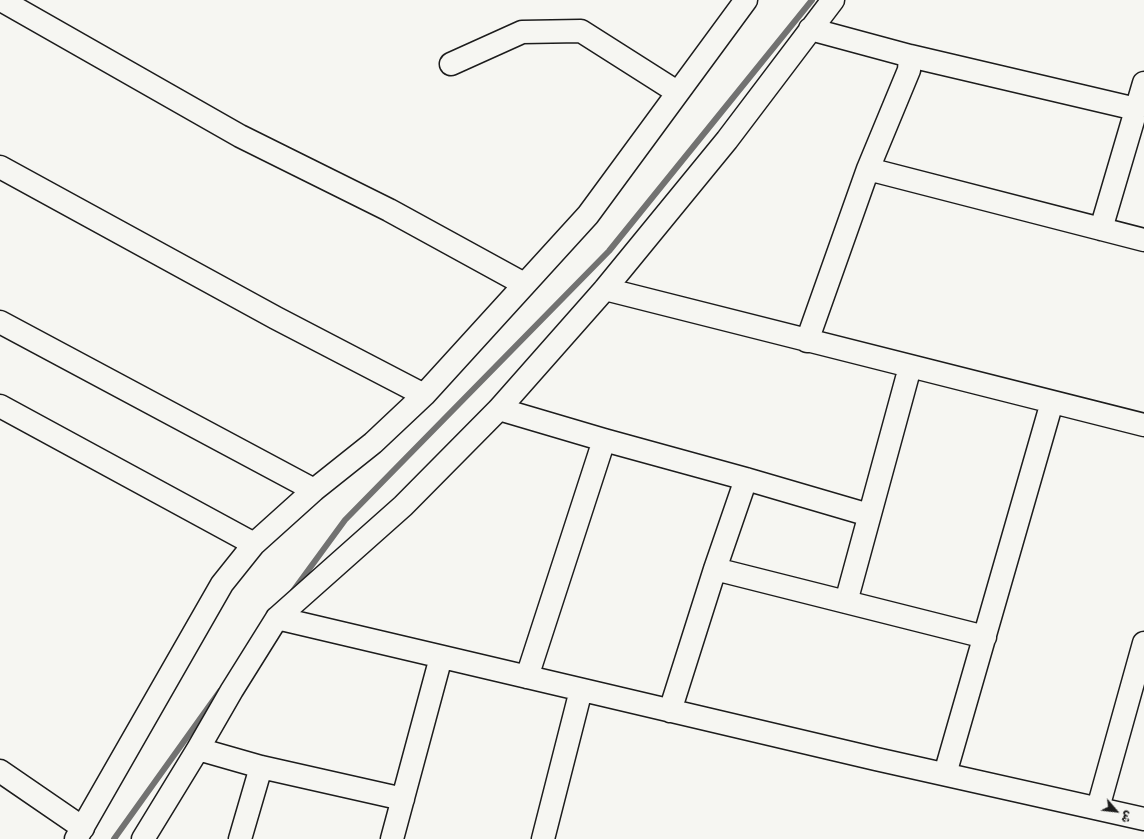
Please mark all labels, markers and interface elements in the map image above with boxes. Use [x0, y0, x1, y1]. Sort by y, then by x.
north arrow [1096, 791, 1136, 831]
text: ش [1116, 807, 1137, 826]

